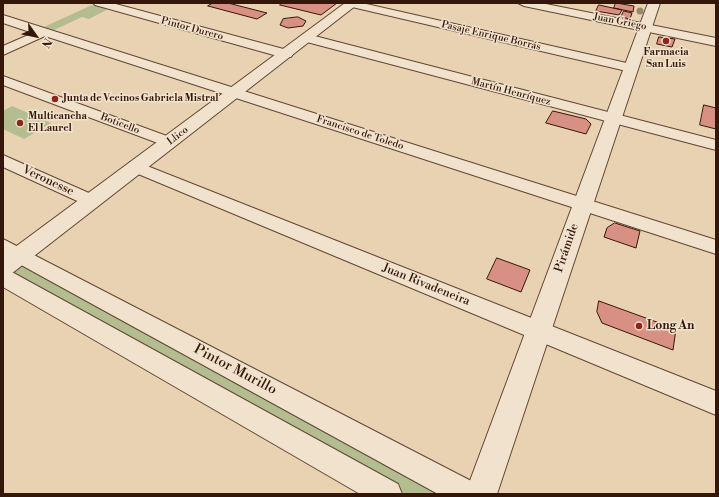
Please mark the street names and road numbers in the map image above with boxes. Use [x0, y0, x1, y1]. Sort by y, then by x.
street label: Juan Griego [592, 11, 648, 33]
street label: Pintor Durero [159, 15, 225, 43]
street label: Pasaje Enrique Borrás [440, 19, 542, 53]
street label: Martín Henríquez [470, 76, 552, 108]
street label: Boticello [99, 111, 141, 137]
street label: Francisco de Toledo [315, 113, 405, 153]
street label: Llico [165, 124, 191, 148]
street label: Veronesse [20, 163, 76, 199]
street label: Pirámide [552, 222, 582, 274]
street label: Juan Rivadeneira [380, 261, 472, 309]
street label: Pintor Murillo [191, 341, 279, 399]

